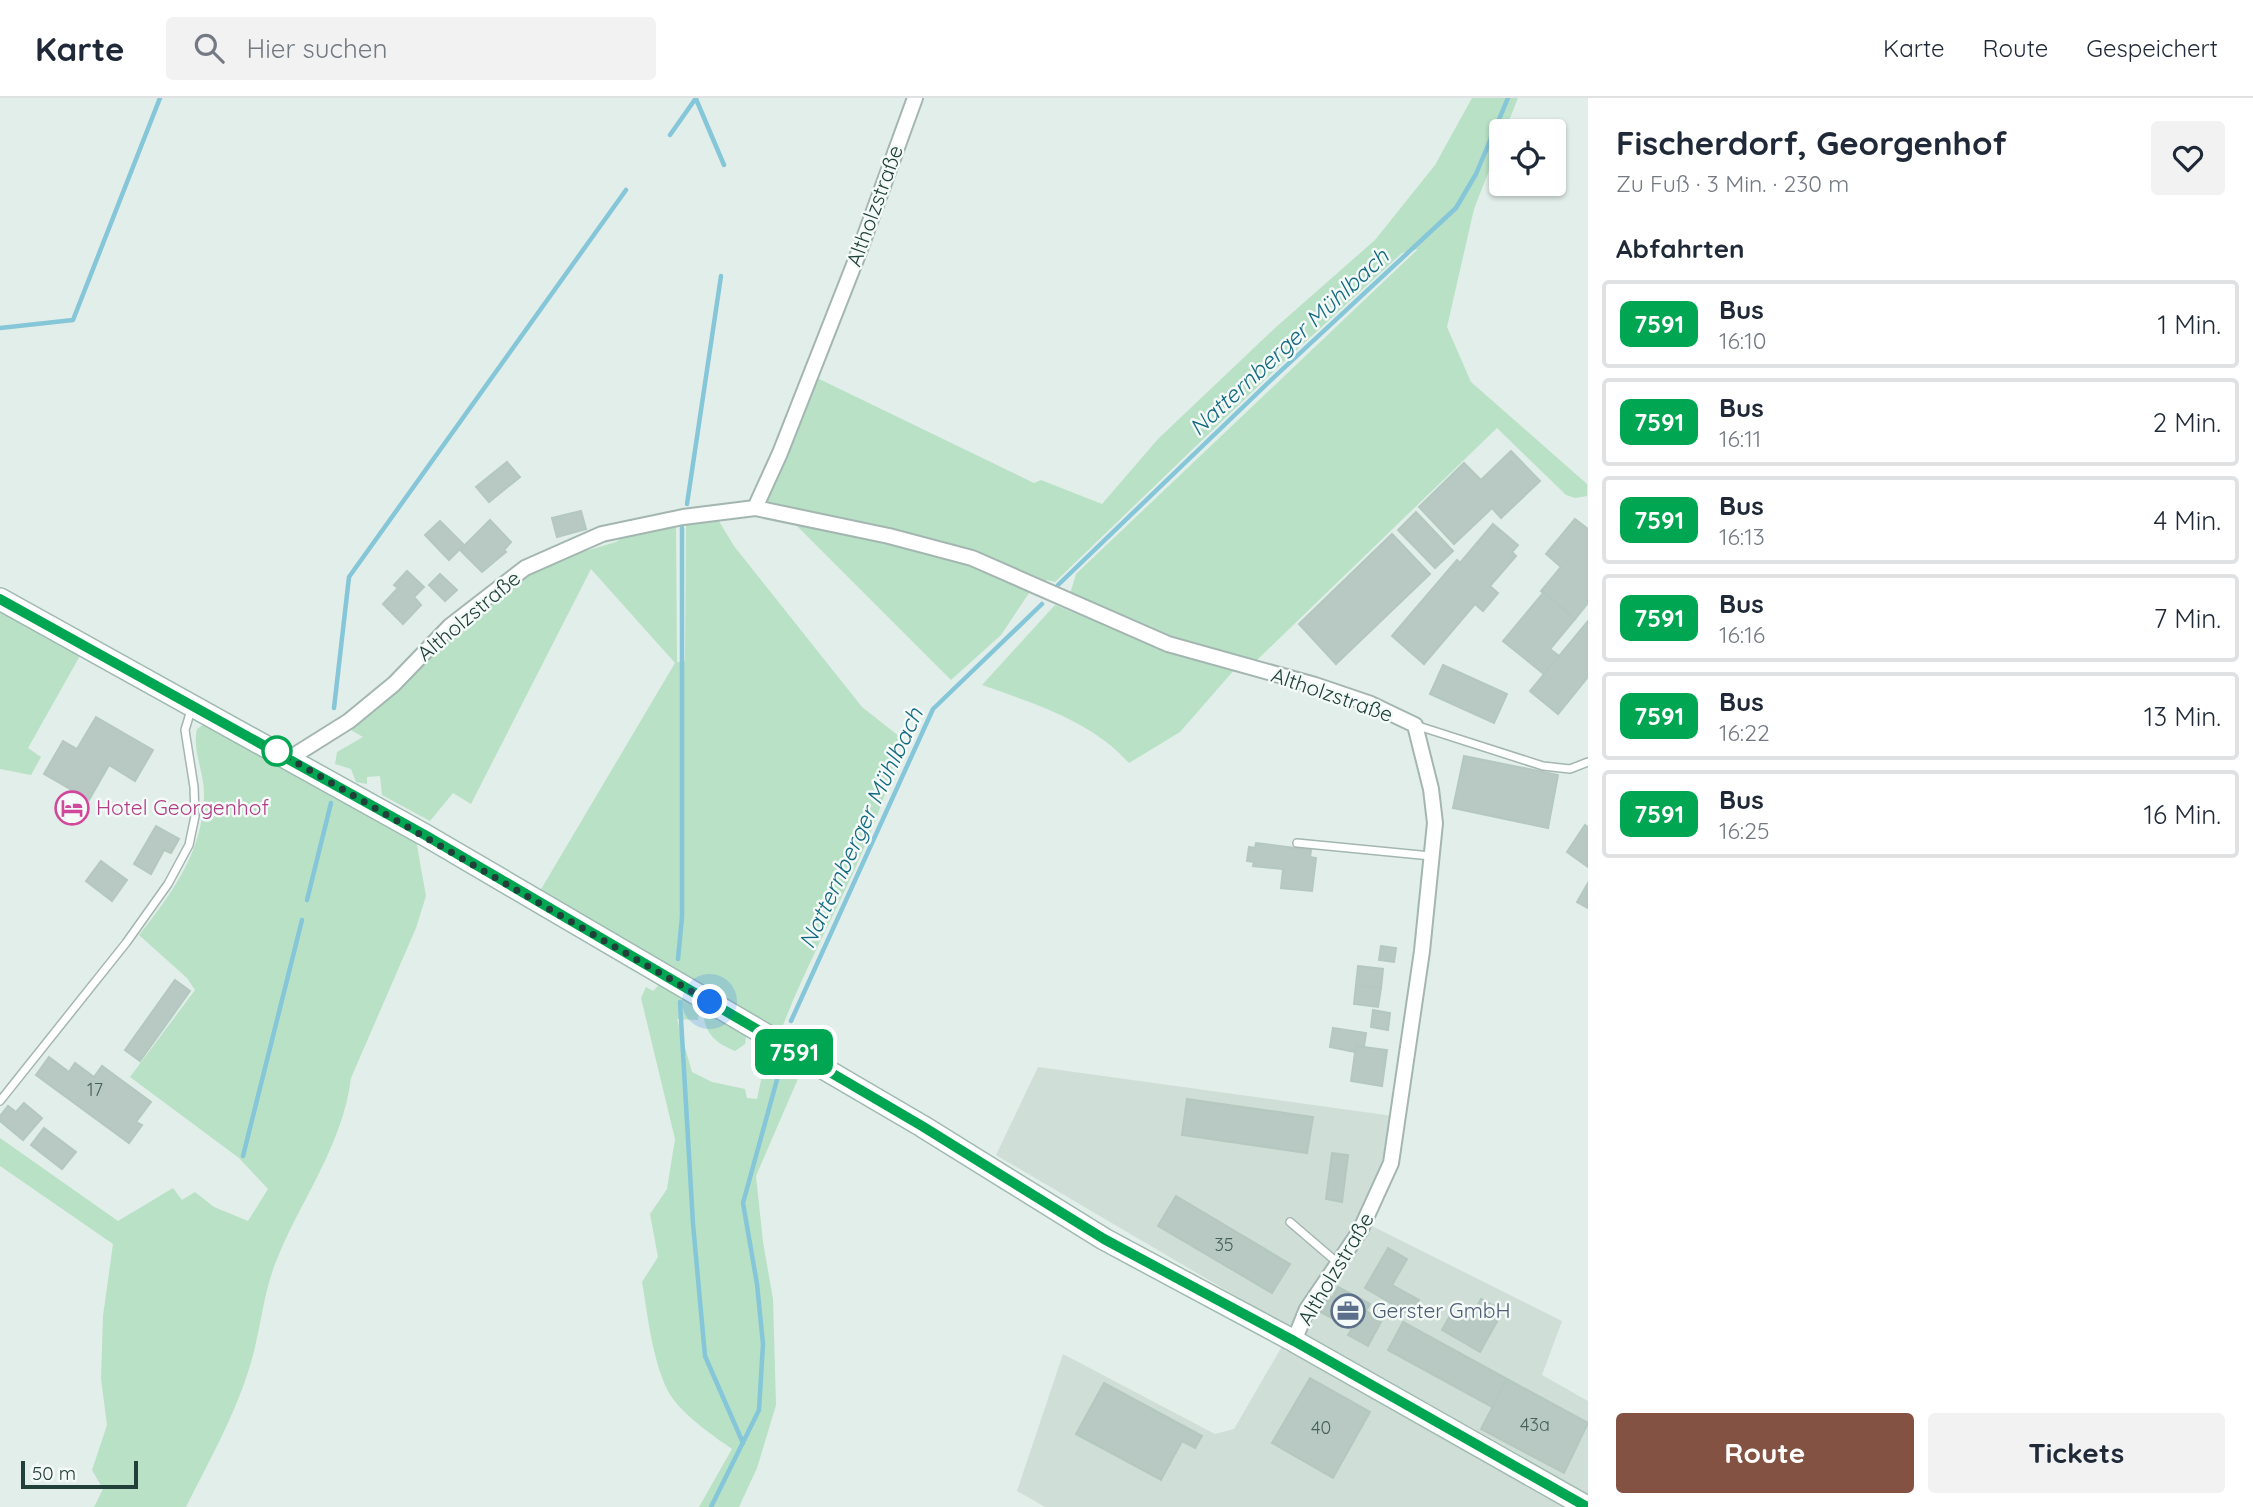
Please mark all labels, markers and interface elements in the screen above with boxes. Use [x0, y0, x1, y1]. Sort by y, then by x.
search box [166, 17, 656, 80]
text: Karte [35, 28, 124, 69]
icon: search [190, 29, 228, 67]
text: Hier suchen [246, 32, 388, 65]
text: Karte [1883, 33, 1945, 63]
text: Route [1983, 33, 2048, 63]
text: Gespeichert [2086, 33, 2218, 63]
map controls [1489, 119, 1566, 196]
button: locate [1489, 119, 1566, 196]
button: heart [2151, 121, 2225, 195]
text: Fischerdorf, Georgenhof [1616, 122, 2007, 163]
street label: Altholzstraße [840, 141, 908, 270]
text: Zu Fuß · 3 Min. · 230 m [1616, 169, 1849, 198]
text: Abfahrten [1616, 232, 1745, 265]
water label: Natternberger Mühlbach [1183, 241, 1395, 442]
text: Bus [1719, 293, 1764, 326]
text: 1 Min. [2157, 308, 2221, 341]
text: 7591 [1634, 309, 1684, 339]
text: 16:10 [1719, 326, 1766, 355]
text: Bus [1719, 391, 1764, 424]
text: 2 Min. [2153, 406, 2221, 439]
text: 7591 [1634, 407, 1684, 437]
text: 16:11 [1719, 424, 1761, 453]
text: Bus [1719, 489, 1764, 522]
text: 4 Min. [2153, 504, 2221, 537]
text: 7591 [1634, 505, 1684, 535]
text: 16:13 [1719, 522, 1765, 551]
street label: Altholzstraße [411, 564, 525, 666]
text: Bus [1719, 587, 1764, 620]
text: 7 Min. [2154, 602, 2221, 635]
text: 7591 [1634, 603, 1684, 633]
text: 16:16 [1719, 620, 1765, 649]
street label: Altholzstraße [1268, 661, 1397, 727]
text: Bus [1719, 685, 1764, 718]
text: 13 Min. [2144, 700, 2221, 733]
text: 7591 [1634, 701, 1684, 731]
water label: Natternberger Mühlbach [792, 702, 929, 953]
text: 16:22 [1719, 718, 1770, 747]
unlabelled marker [262, 736, 292, 766]
text: Bus [1719, 783, 1764, 816]
hotel icon: Hotel Georgenhof [53, 789, 91, 827]
place label: Hotel Georgenhof [96, 794, 269, 820]
text: 16 Min. [2143, 798, 2221, 831]
text: 7591 [1634, 799, 1684, 829]
text: 16:25 [1719, 816, 1769, 845]
your location [692, 984, 727, 1019]
line badge: 7591 [745, 1029, 843, 1075]
text: 7591 [769, 1037, 819, 1067]
house number: 17 [87, 1078, 103, 1101]
street label: Altholzstraße [1291, 1207, 1379, 1330]
house number: 35 [1214, 1233, 1234, 1256]
office icon: Gerster GmbH [1329, 1292, 1367, 1330]
place label: Gerster GmbH [1372, 1297, 1511, 1323]
house number: 43a [1520, 1413, 1550, 1436]
button: Route [1616, 1413, 1914, 1493]
button: Tickets [1928, 1413, 2225, 1493]
house number: 40 [1311, 1416, 1331, 1439]
scale bar [21, 1458, 138, 1490]
text: 50 m [32, 1461, 76, 1485]

